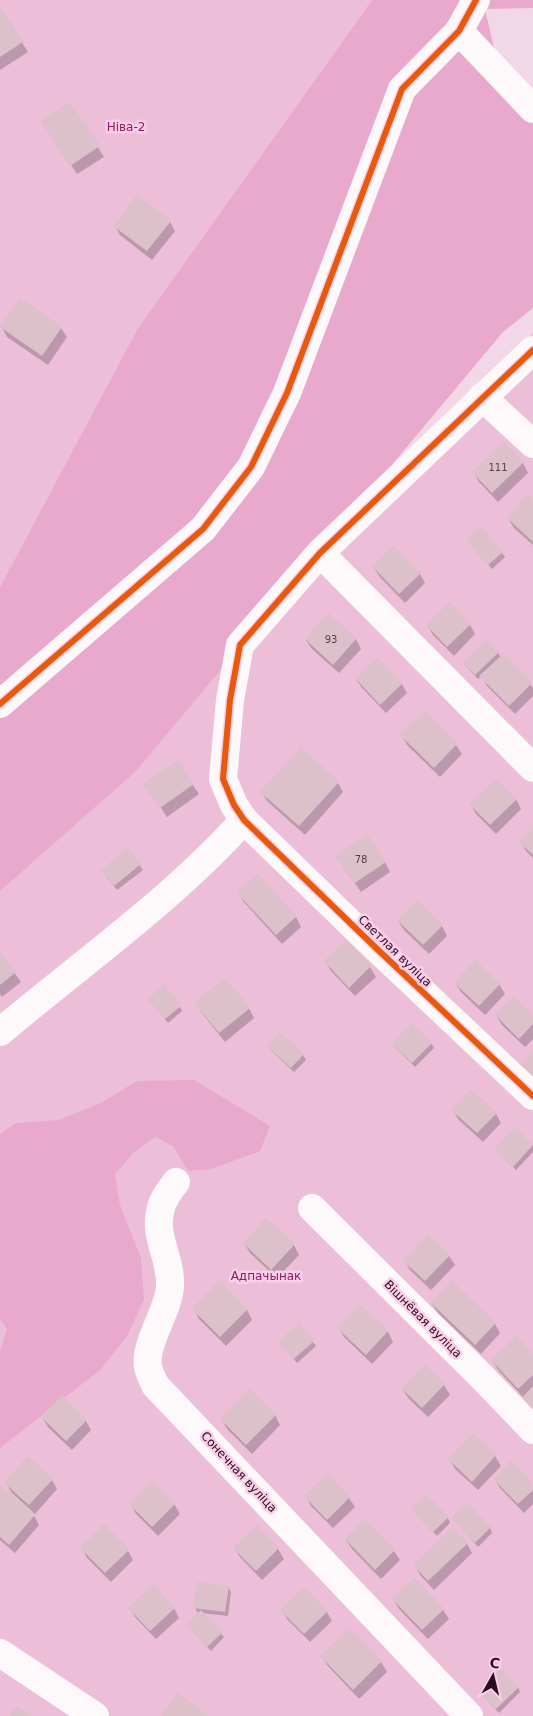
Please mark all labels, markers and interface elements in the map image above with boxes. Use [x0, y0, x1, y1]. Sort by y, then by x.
park label: Ніва-2 [107, 120, 145, 134]
house number: 111 [488, 462, 508, 473]
house number: 93 [325, 634, 337, 645]
house number: 78 [355, 854, 367, 865]
street label: Светлая вуліца [355, 912, 435, 990]
park label: Адпачынак [231, 1269, 301, 1283]
street label: Вішнёвая вуліца [381, 1277, 465, 1361]
street label: Сонечная вуліца [198, 1429, 280, 1515]
north arrow [468, 1651, 518, 1701]
text: С [489, 1654, 501, 1672]

